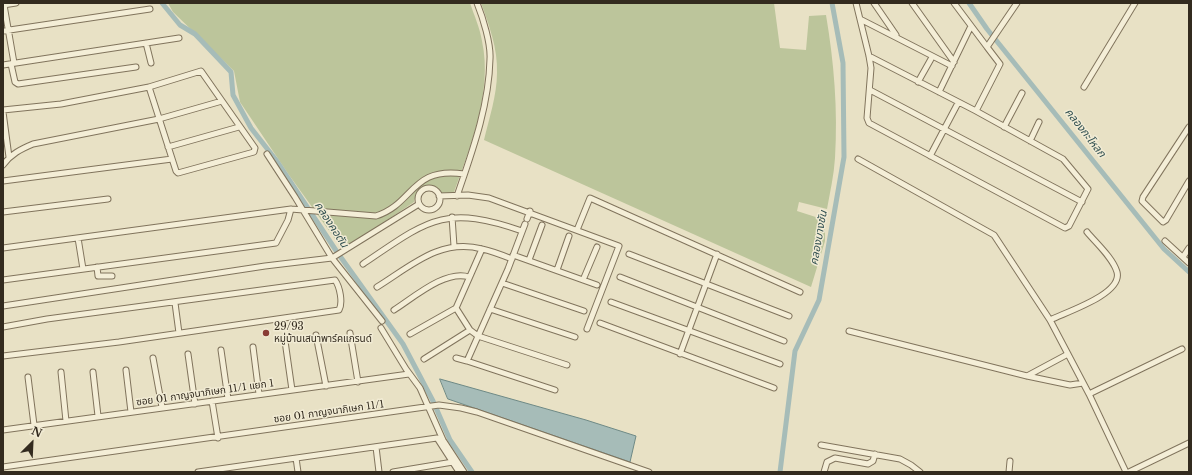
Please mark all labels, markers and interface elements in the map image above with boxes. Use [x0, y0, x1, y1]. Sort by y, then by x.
water label: คลองกะโหลก [1062, 106, 1108, 160]
water label: คลองคอตัน [311, 200, 351, 250]
water label: คลองบางชัน [808, 210, 830, 266]
place label: 29/93 หมู่บ้านเสนาพาร์คแกรนด์ [274, 321, 372, 344]
marker: 29/93 หมู่บ้านเสนาพาร์คแกรนด์ [261, 328, 271, 338]
street label: ซอย 01 กาญจนาภิเษก 11/1 แยก 1 [135, 377, 275, 409]
street label: ซอย 01 กาญจนาภิเษก 11/1 [273, 398, 385, 426]
north arrow [12, 423, 52, 463]
text: N [29, 424, 44, 441]

